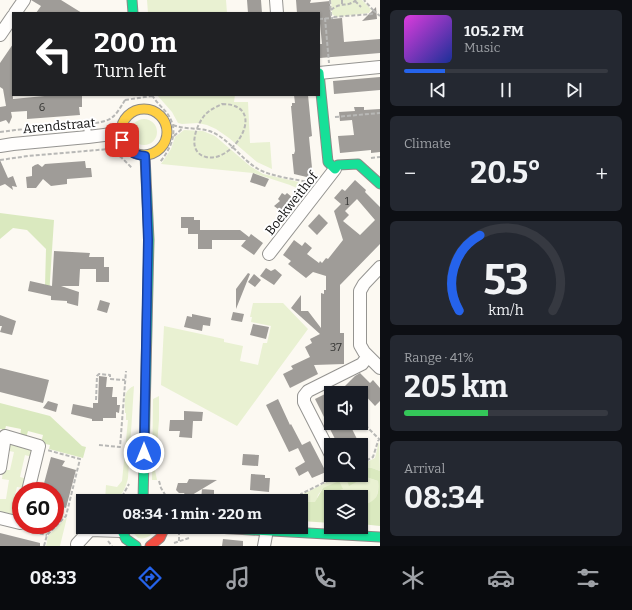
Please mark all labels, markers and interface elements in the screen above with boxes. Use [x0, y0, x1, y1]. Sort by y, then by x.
text: 105.2 FM [464, 22, 524, 40]
text: 200 m [94, 26, 177, 59]
icon: left [28, 28, 80, 80]
text: Music [464, 40, 500, 55]
text: Turn left [94, 60, 166, 82]
icon: previous [427, 79, 449, 101]
icon: pause [495, 79, 517, 101]
icon: next [563, 79, 585, 101]
house number: 6 [39, 101, 45, 114]
street label: Arendstraat [22, 115, 96, 136]
pin [105, 123, 139, 157]
icon: arrive [111, 129, 133, 151]
text: Climate [404, 136, 451, 151]
text: 20.5° [470, 155, 541, 191]
text: − [404, 160, 416, 187]
text: + [595, 160, 608, 187]
street label: Boekweithof [262, 168, 322, 238]
house number: 1 [345, 195, 350, 208]
text: 53 [483, 255, 529, 305]
text: km/h [488, 302, 524, 319]
house number: 37 [330, 341, 342, 354]
text: Range · 41% [404, 350, 474, 365]
text: 205 km [404, 369, 508, 405]
map controls [324, 386, 368, 534]
button: sound [324, 386, 368, 430]
position arrow [123, 432, 165, 474]
button: search [324, 438, 368, 482]
text: Arrival [404, 461, 445, 476]
text: 08:34 [404, 480, 484, 516]
speed limit sign: 60 [12, 482, 64, 534]
button: layers [324, 490, 368, 534]
text: 08:34 · 1 min · 220 m [123, 505, 261, 523]
icon: directions [136, 564, 164, 592]
icon: music [224, 564, 252, 592]
icon: phone [311, 564, 339, 592]
icon: climate [399, 564, 427, 592]
icon: car [487, 564, 515, 592]
icon: filters [574, 564, 602, 592]
text: 08:33 [30, 567, 77, 589]

